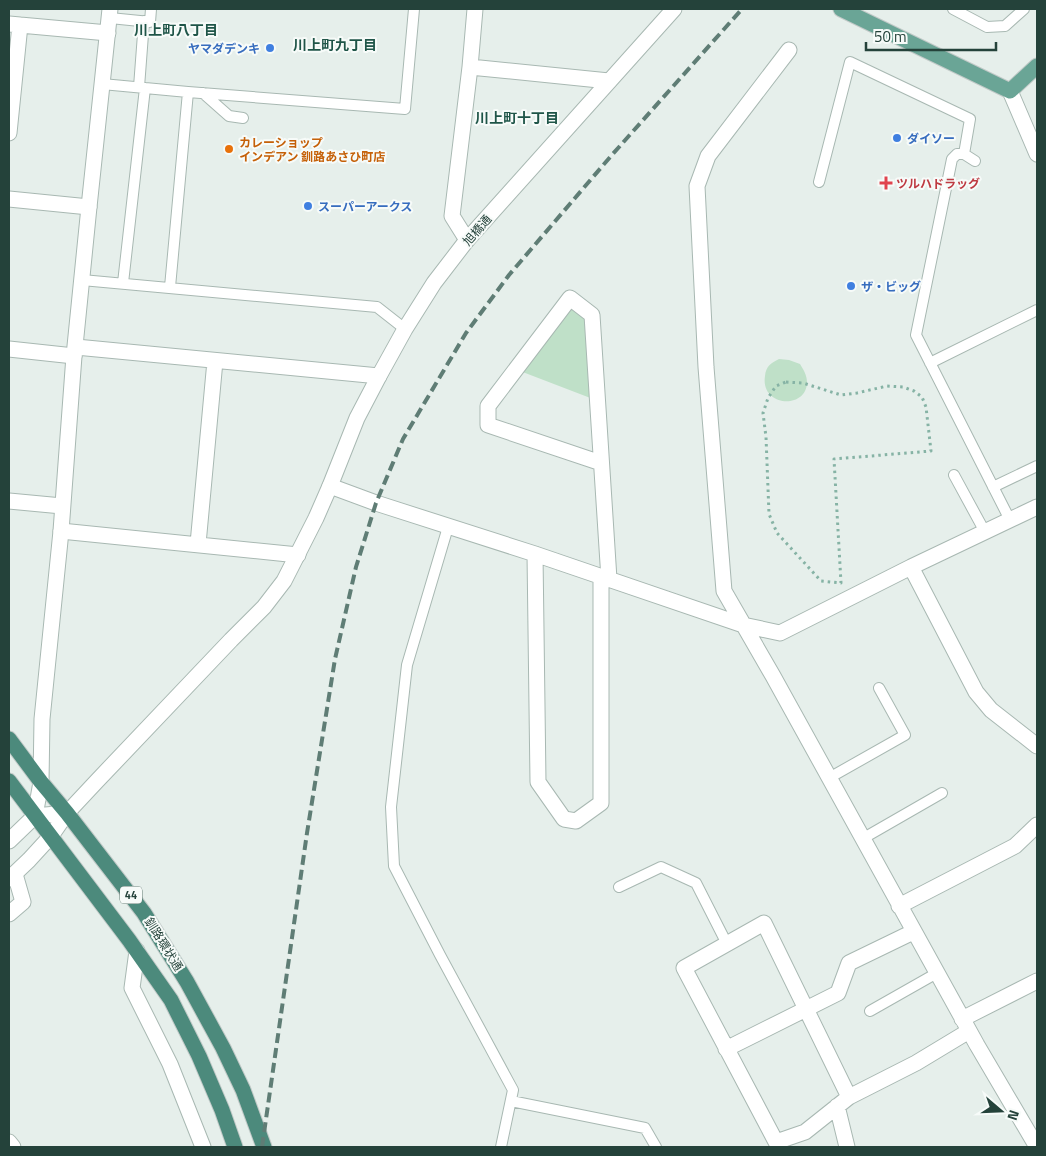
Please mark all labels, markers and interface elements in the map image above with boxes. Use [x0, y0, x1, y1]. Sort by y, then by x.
district label: 川上町八丁目 [134, 19, 218, 40]
scale bar [866, 20, 996, 52]
text: 50 m [874, 25, 907, 48]
district label: 川上町九丁目 [293, 34, 377, 55]
place label: ヤマダデンキ [188, 39, 260, 58]
marker: ヤマダデンキ [264, 42, 276, 54]
district label: 川上町十丁目 [475, 107, 559, 128]
place label: ダイソー [907, 129, 955, 148]
marker: ダイソー [891, 132, 903, 144]
place label: カレーショップ インデアン 釧路あさひ町店 [239, 133, 385, 166]
marker: カレーショップ インデアン 釧路あさひ町店 [223, 143, 235, 155]
place label: ツルハドラッグ [896, 174, 980, 193]
marker: ツルハドラッグ [880, 177, 892, 189]
place label: スーパーアークス [318, 197, 412, 216]
marker: スーパーアークス [302, 200, 314, 212]
street label: 旭橋通 [458, 210, 496, 250]
place label: ザ・ビッグ [861, 277, 921, 296]
marker: ザ・ビッグ [845, 280, 857, 292]
road number: 44 [120, 886, 142, 904]
street label: 釧路環状通 [140, 914, 188, 974]
north arrow [976, 1086, 1026, 1136]
text: N [1002, 1107, 1025, 1123]

